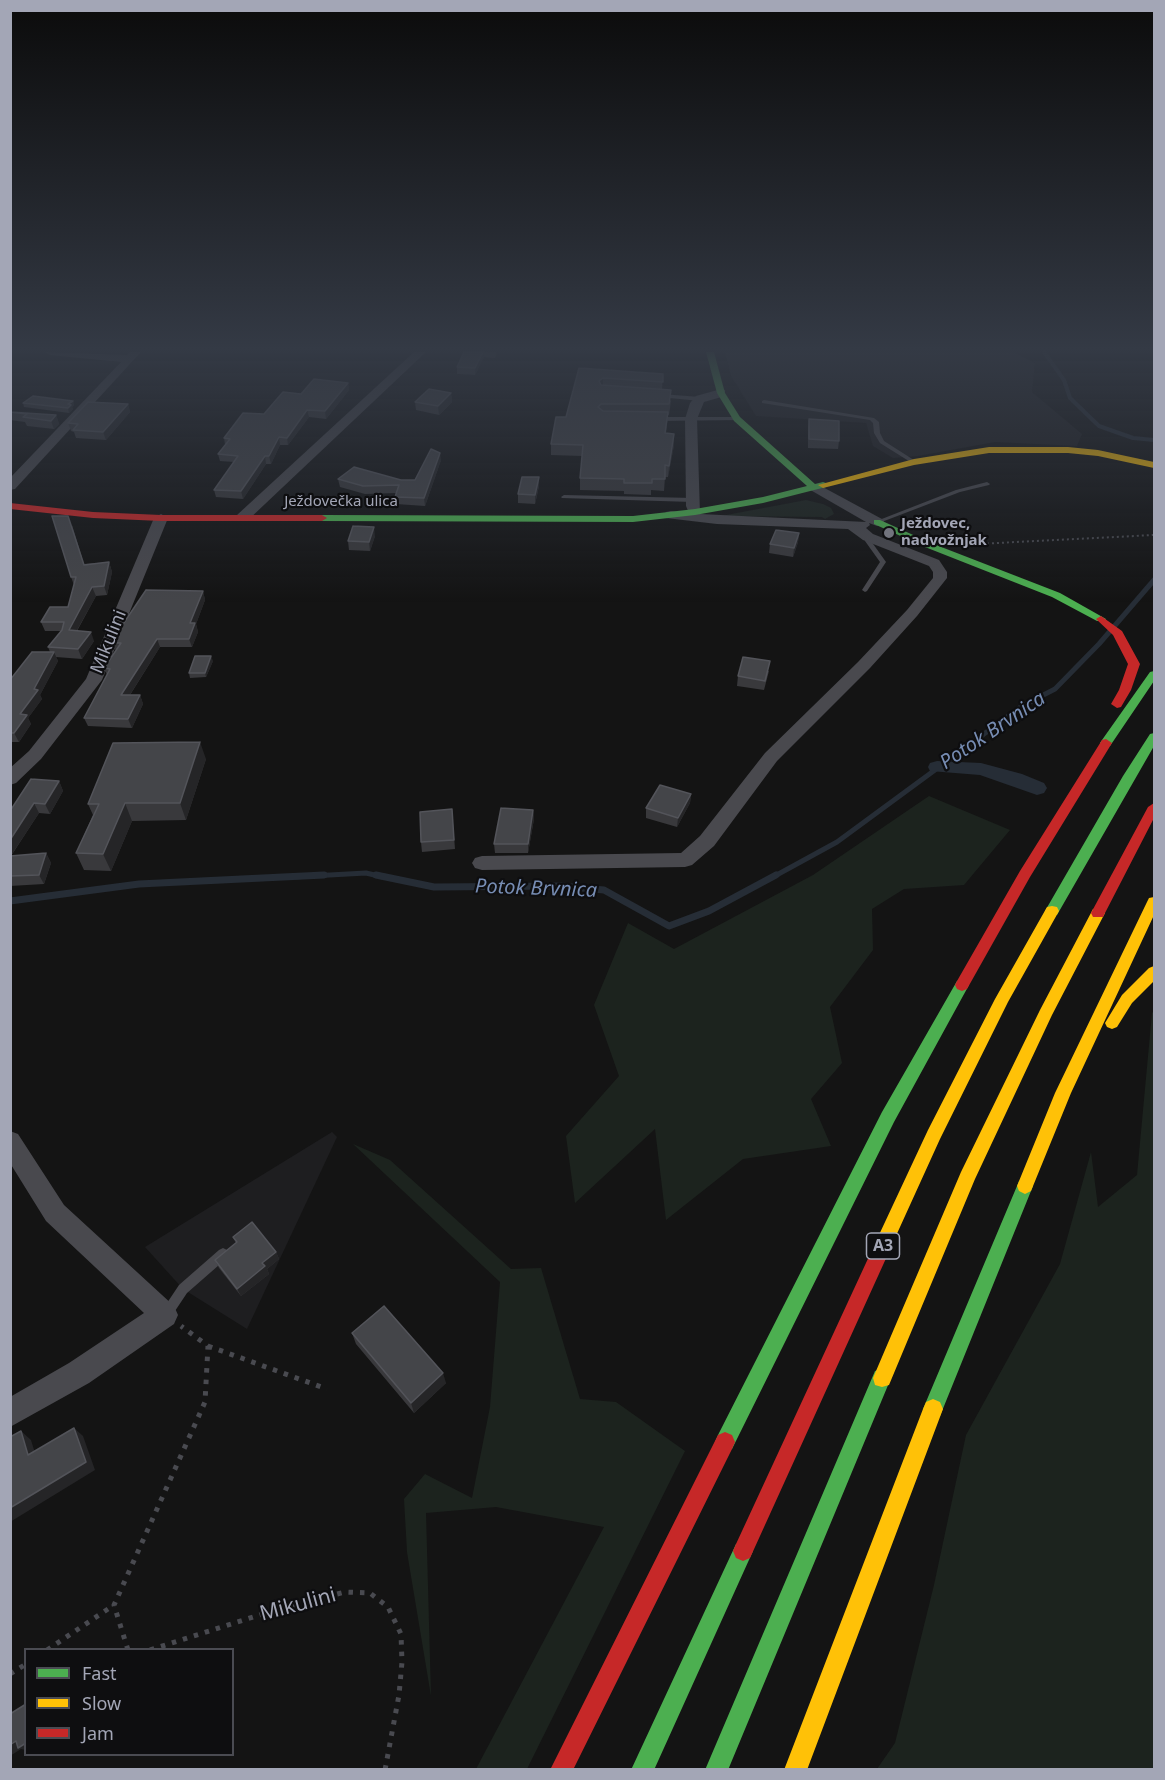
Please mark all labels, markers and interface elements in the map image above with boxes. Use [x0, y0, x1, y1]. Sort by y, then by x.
street label: Ježdovečka ulica [284, 493, 398, 511]
place label: Ježdovec, nadvožnjak [901, 515, 987, 550]
marker: Ježdovec, nadvožnjak [882, 526, 896, 540]
street label: Mikulini [86, 607, 132, 677]
water label: Potok Brvnica [936, 687, 1050, 775]
water label: Potok Brvnica [475, 875, 597, 903]
road number: A3 [866, 1233, 900, 1259]
street label: Mikulini [257, 1583, 339, 1627]
legend [24, 1648, 234, 1756]
text: Fast [82, 1661, 117, 1685]
text: Slow [82, 1691, 121, 1715]
text: Jam [82, 1721, 114, 1745]

